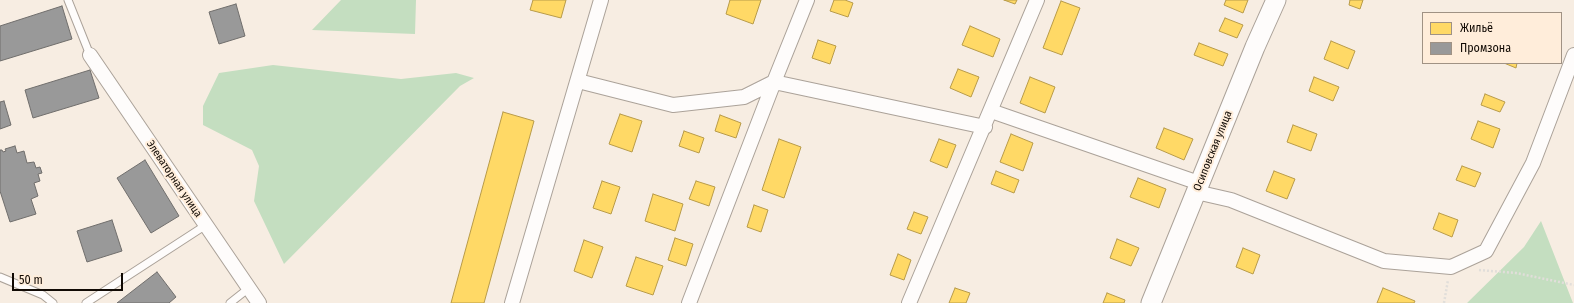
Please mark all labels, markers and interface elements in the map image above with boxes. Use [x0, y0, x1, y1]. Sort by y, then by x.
legend [1422, 12, 1562, 64]
text: Жильё [1460, 21, 1493, 35]
text: Промзона [1460, 41, 1511, 55]
street label: Осиповская улица [1191, 109, 1235, 193]
street label: Элеваторная улица [143, 138, 205, 220]
scale bar [14, 265, 125, 291]
text: 50 m [19, 273, 43, 287]

